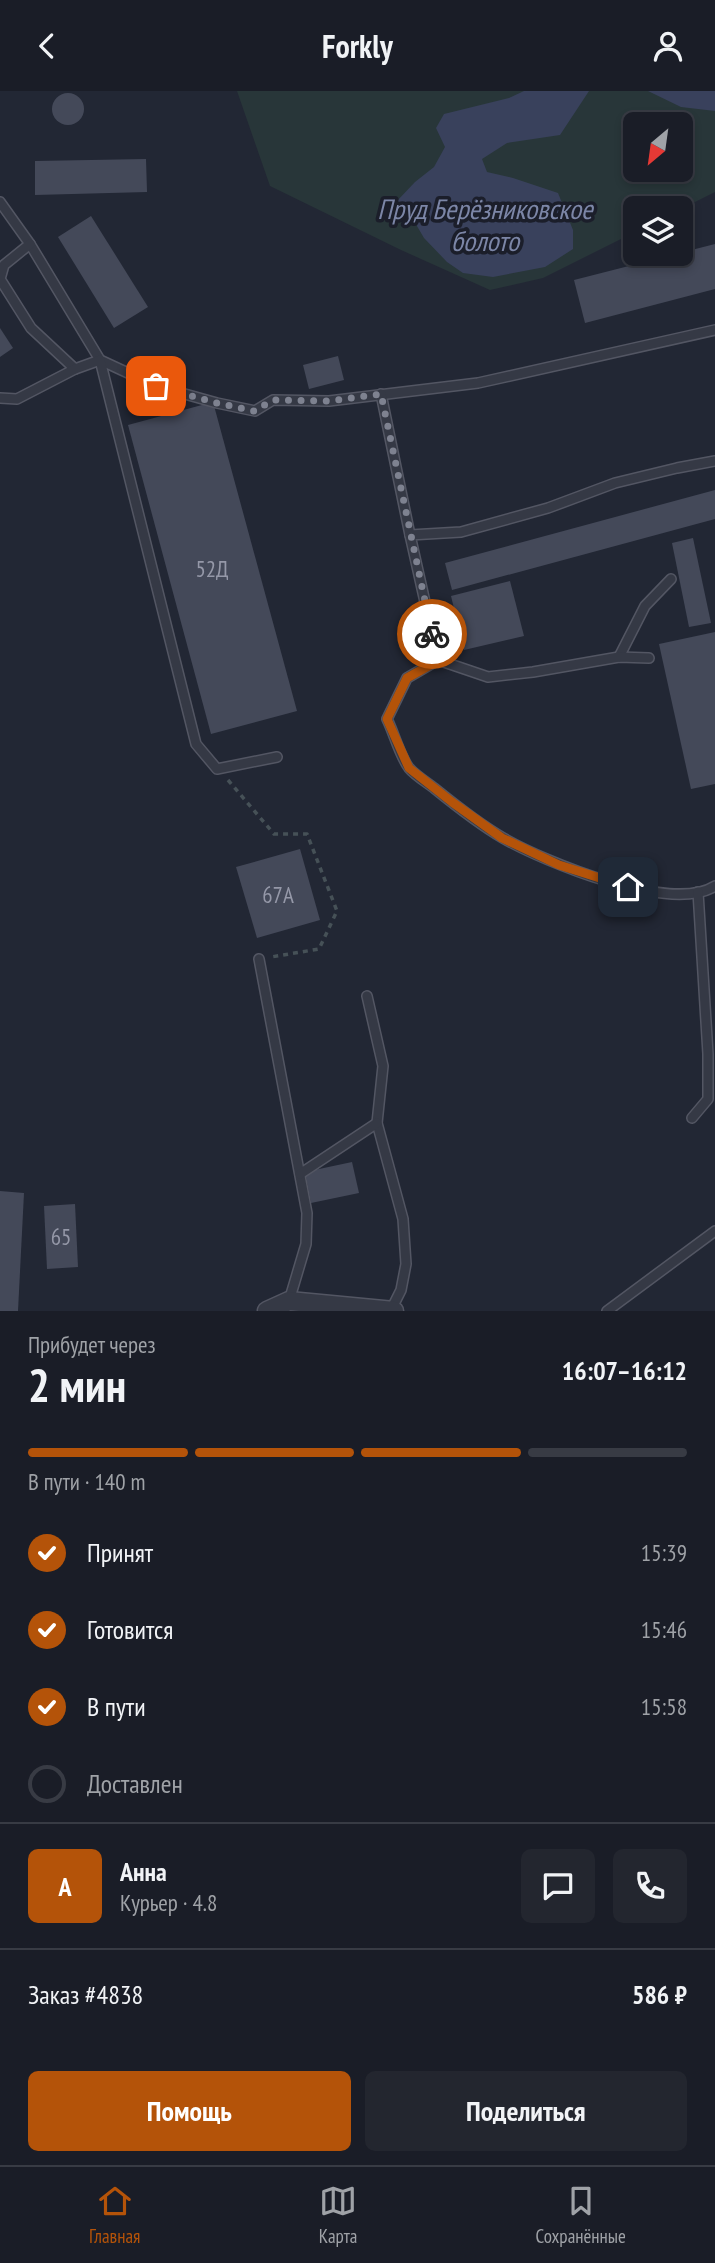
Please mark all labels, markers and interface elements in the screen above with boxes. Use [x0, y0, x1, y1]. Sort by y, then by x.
text: Forkly [322, 25, 393, 67]
icon: back [28, 27, 66, 65]
icon: person [649, 27, 687, 65]
north arrow [623, 112, 693, 182]
map controls [623, 112, 693, 266]
water label: Пруд Берёзниковское болото [377, 190, 595, 259]
button: layers [623, 196, 693, 266]
pin [126, 356, 186, 416]
icon: bag [137, 367, 175, 405]
house number: 52Д [195, 554, 229, 583]
courier [397, 599, 467, 669]
icon: bike [413, 615, 451, 653]
pin [598, 857, 658, 917]
icon: home [609, 868, 647, 906]
house number: 67А [262, 880, 294, 909]
house number: 65 [51, 1222, 71, 1251]
text: Прибудет через [28, 1330, 156, 1359]
text: 16:07–16:12 [562, 1354, 687, 1387]
text: 2 мин [28, 1355, 126, 1415]
text: В пути · 140 m [28, 1467, 145, 1496]
icon: check [28, 1534, 66, 1572]
text: Принят [87, 1536, 153, 1569]
text: 15:39 [641, 1538, 687, 1567]
icon: check [28, 1611, 66, 1649]
text: Готовится [87, 1613, 173, 1646]
text: 15:46 [641, 1615, 687, 1644]
icon: check [28, 1688, 66, 1726]
text: В пути [87, 1690, 146, 1723]
text: 15:58 [641, 1692, 687, 1721]
text: Доставлен [87, 1767, 183, 1800]
button: chat [521, 1849, 595, 1923]
button: phone [613, 1849, 687, 1923]
text: Анна [120, 1855, 167, 1888]
text: А [58, 1870, 72, 1903]
text: Курьер · 4.8 [120, 1888, 217, 1917]
text: Заказ #4838 [28, 1978, 143, 2011]
text: 586 ₽ [632, 1978, 687, 2011]
button: Помощь [28, 2071, 351, 2151]
button: Поделиться [365, 2071, 687, 2151]
tab: Главная [89, 2182, 140, 2248]
tab: Карта [319, 2182, 357, 2248]
tab: Сохранённые [535, 2182, 626, 2248]

